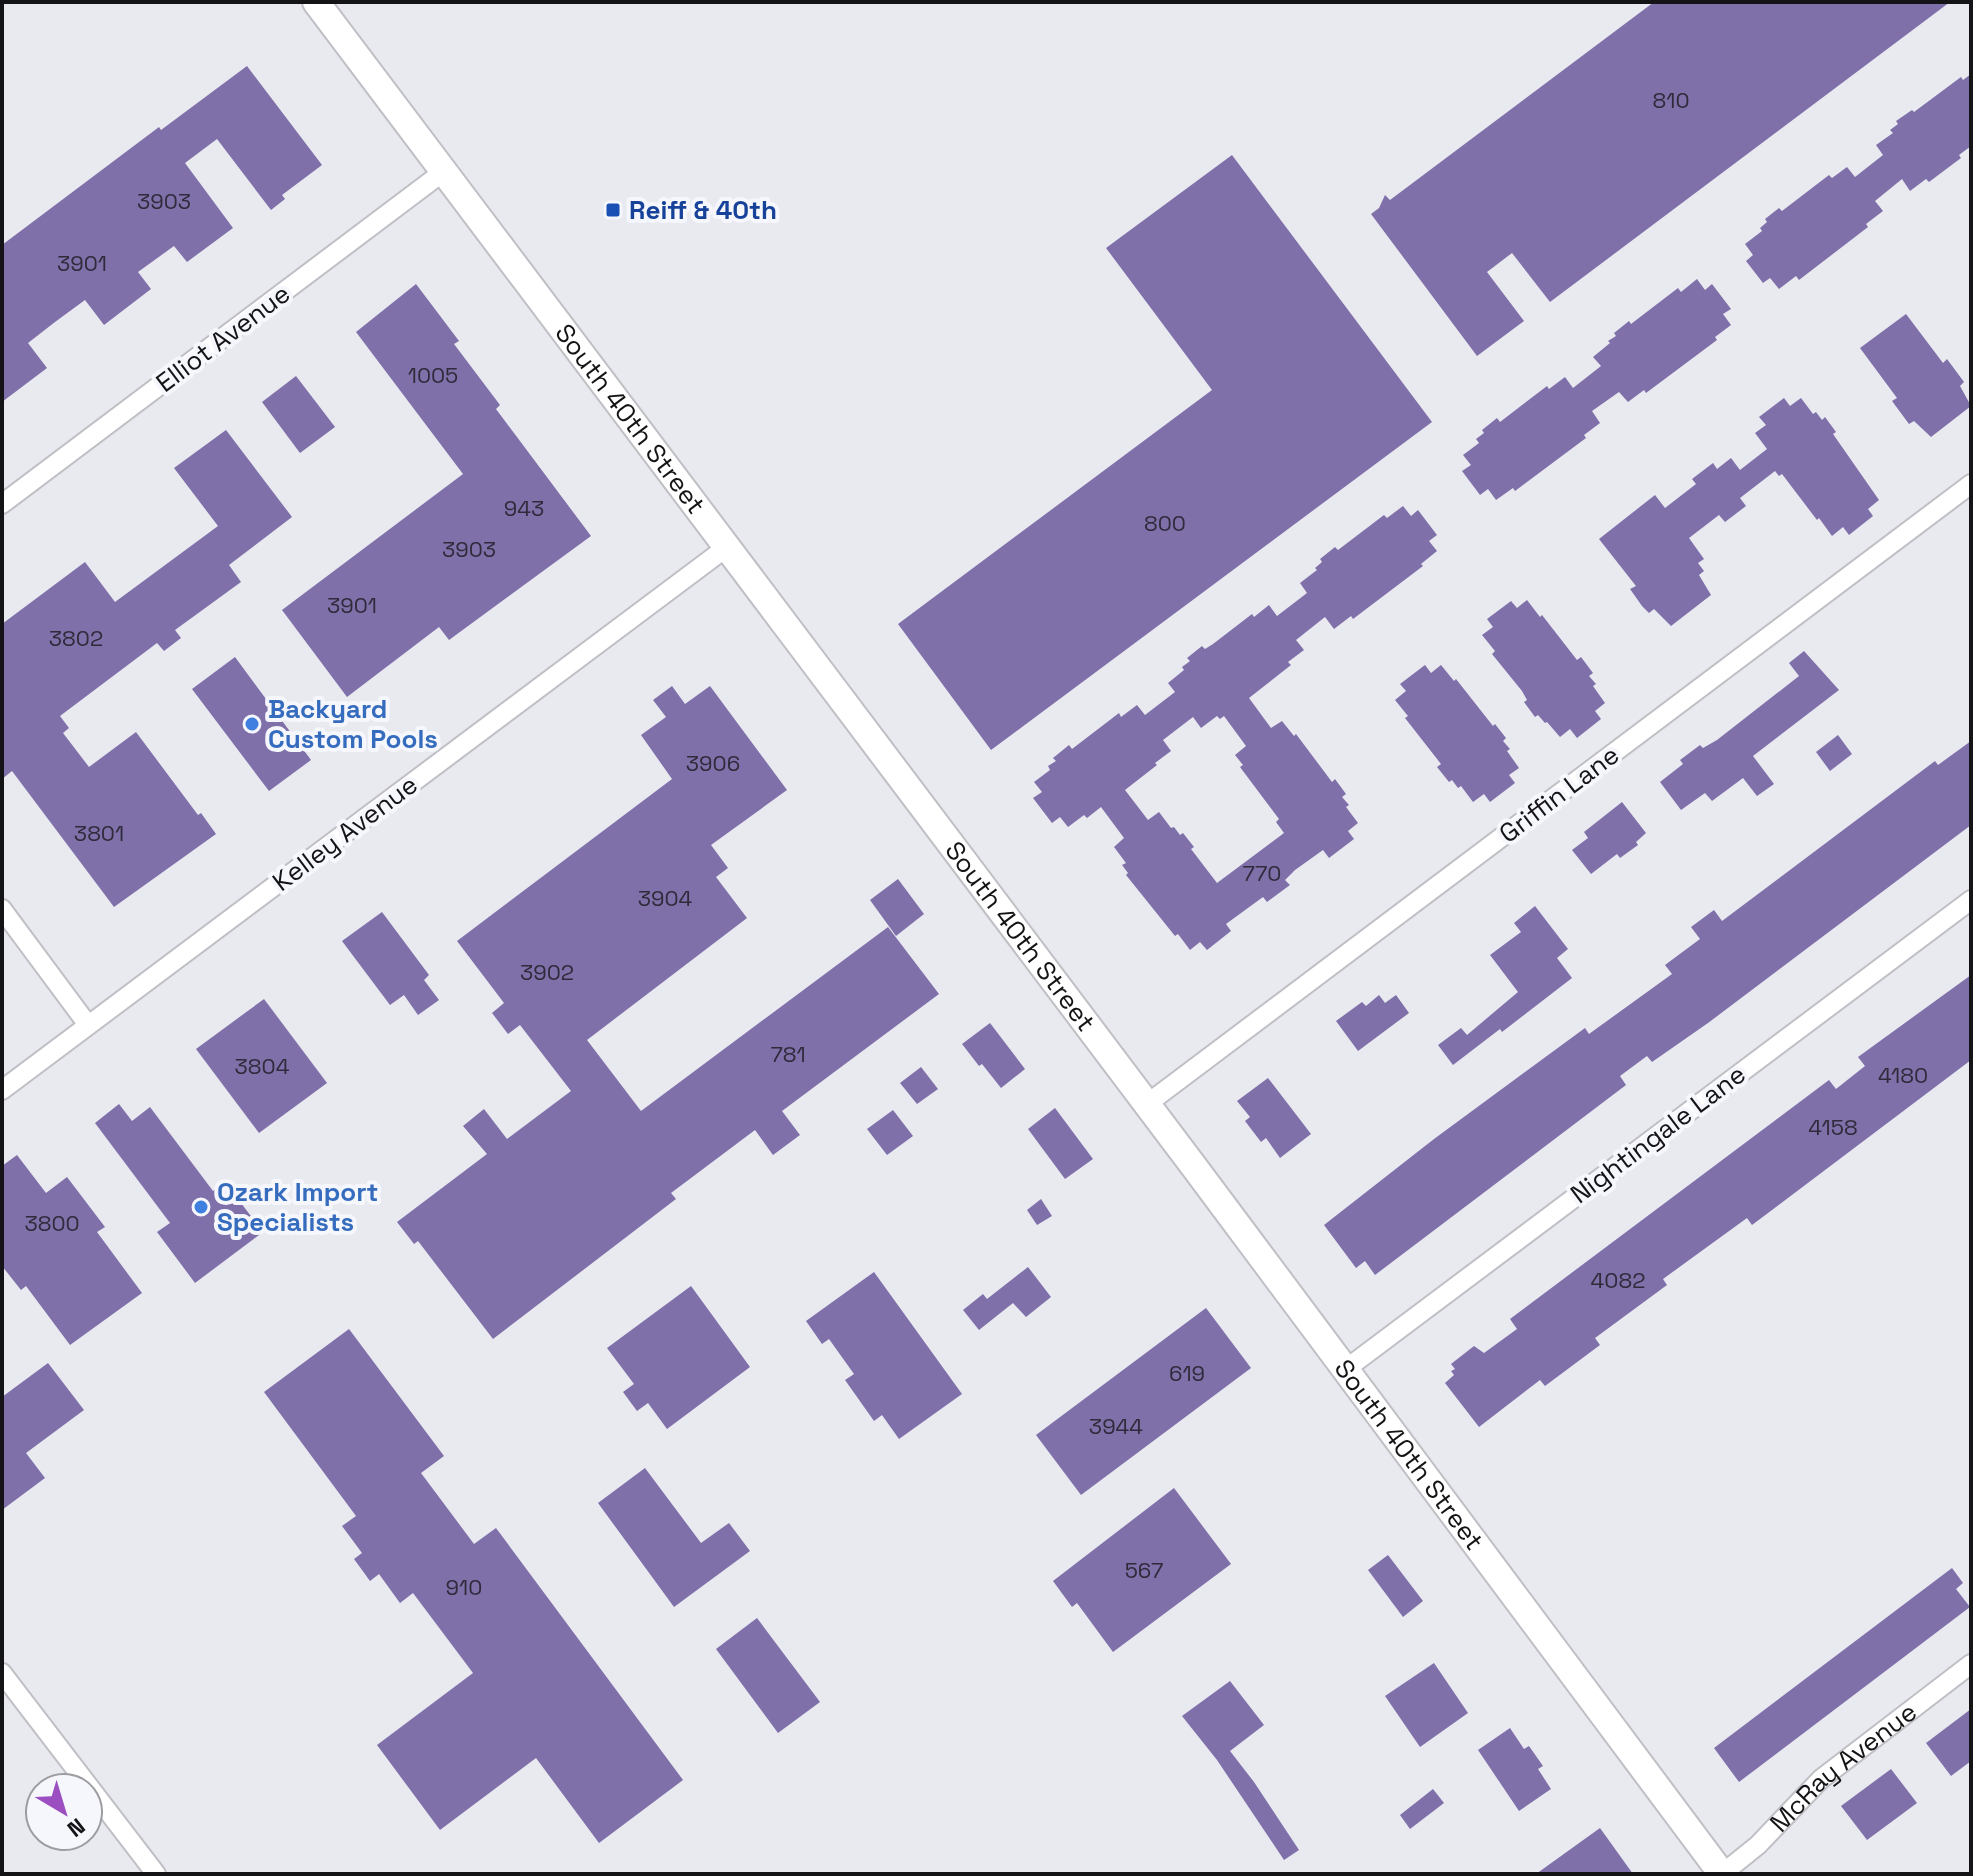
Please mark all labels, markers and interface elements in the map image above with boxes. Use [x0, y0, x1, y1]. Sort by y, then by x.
house number: 810 [1652, 86, 1690, 114]
house number: 3903 [137, 187, 191, 215]
place label: Reiff & 40th [629, 193, 777, 227]
marker: Reiff & 40th [604, 201, 622, 219]
house number: 3901 [57, 249, 107, 277]
street label: Elliot Avenue [149, 276, 297, 400]
street label: South 40th Street [548, 317, 713, 521]
house number: 1005 [408, 361, 458, 389]
house number: 943 [504, 494, 544, 522]
house number: 800 [1144, 509, 1186, 537]
house number: 3903 [442, 535, 496, 563]
house number: 3901 [327, 591, 377, 619]
house number: 3802 [49, 624, 103, 652]
place label: Backyard Custom Pools [268, 692, 438, 756]
marker: Backyard Custom Pools [243, 715, 261, 733]
street label: Griffin Lane [1492, 738, 1626, 850]
house number: 3906 [686, 749, 740, 777]
street label: Kelley Avenue [266, 767, 424, 899]
house number: 3801 [74, 819, 124, 847]
street label: South 40th Street [938, 834, 1103, 1038]
house number: 770 [1243, 859, 1281, 887]
house number: 3904 [638, 884, 693, 912]
house number: 3902 [520, 958, 574, 986]
house number: 781 [770, 1040, 806, 1068]
house number: 3804 [235, 1052, 290, 1080]
street label: Nightingale Lane [1564, 1057, 1752, 1211]
house number: 4180 [1878, 1061, 1928, 1089]
house number: 4158 [1808, 1113, 1858, 1141]
place label: Ozark Import Specialists [217, 1175, 378, 1239]
marker: Ozark Import Specialists [192, 1198, 210, 1216]
house number: 3800 [24, 1209, 80, 1237]
house number: 4082 [1591, 1266, 1645, 1294]
street label: South 40th Street [1327, 1353, 1491, 1557]
house number: 619 [1169, 1359, 1205, 1387]
house number: 3944 [1089, 1412, 1143, 1440]
house number: 567 [1125, 1556, 1163, 1584]
house number: 910 [446, 1573, 482, 1601]
street label: McRay Avenue [1762, 1695, 1924, 1839]
north arrow [24, 1772, 104, 1852]
text: N [62, 1812, 91, 1843]

